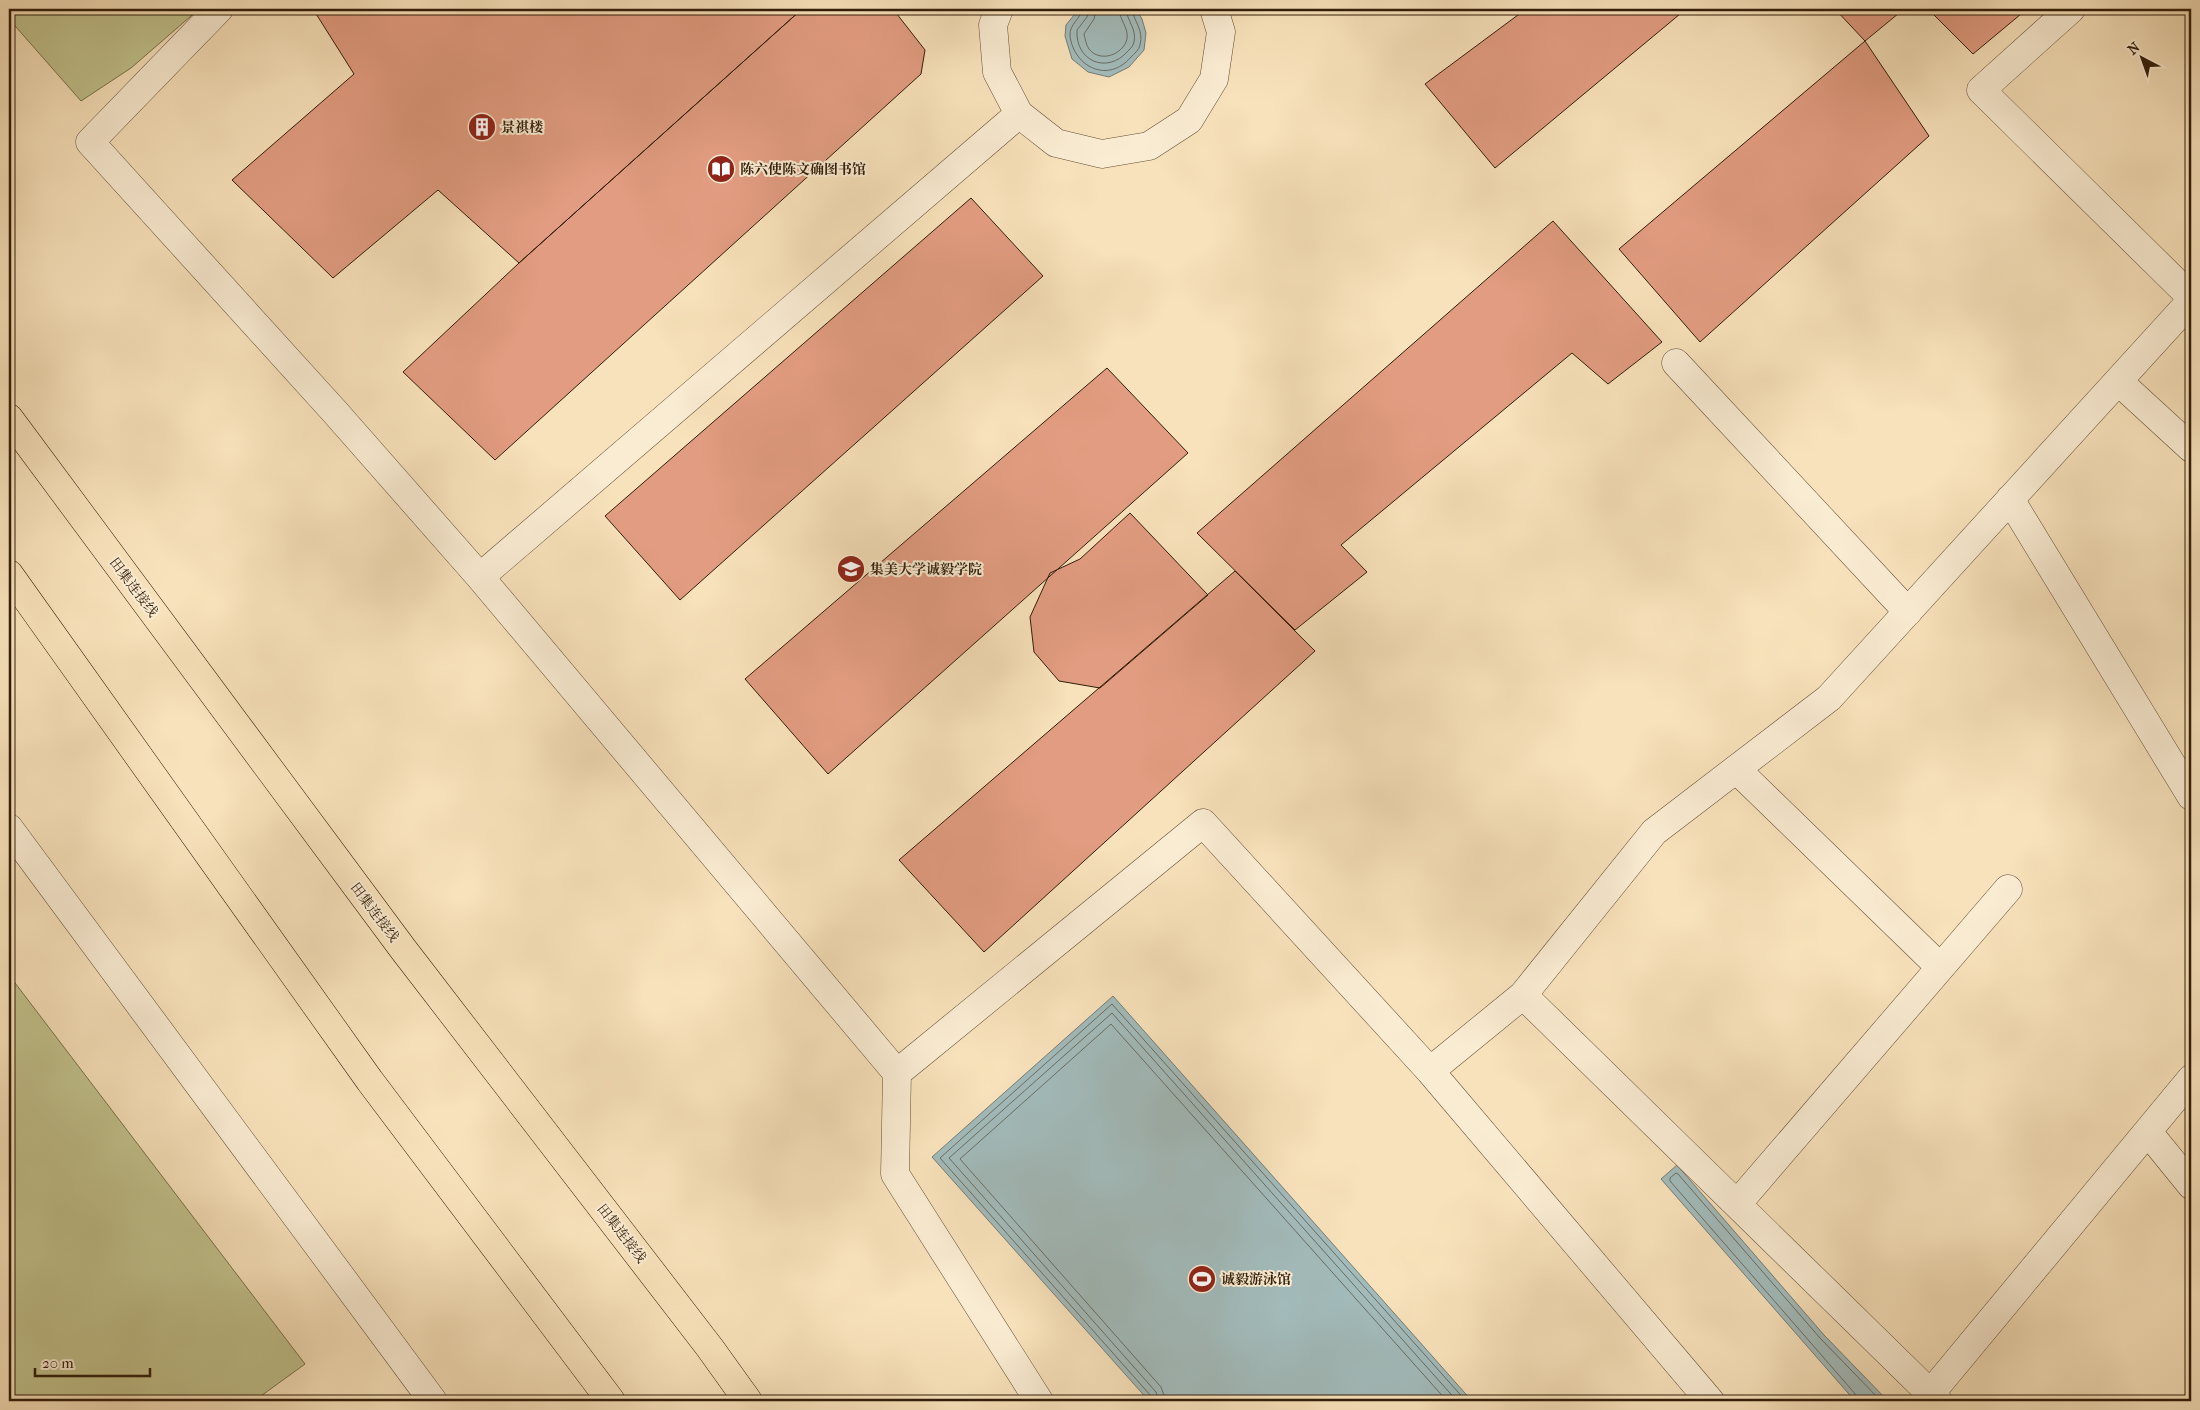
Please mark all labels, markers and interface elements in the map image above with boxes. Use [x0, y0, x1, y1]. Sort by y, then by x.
north arrow [2118, 32, 2168, 82]
text: N [2124, 38, 2144, 58]
building icon: 景祺楼 [467, 112, 497, 142]
place label: 景祺楼 [501, 119, 543, 136]
library icon: 陈六使陈文确图书馆 [706, 154, 736, 184]
place label: 陈六使陈文确图书馆 [740, 161, 866, 178]
street label: 田集连接线 [106, 554, 161, 620]
school or university icon: 集美大学诚毅学院 [836, 554, 866, 584]
place label: 集美大学诚毅学院 [870, 561, 982, 578]
street label: 田集连接线 [347, 879, 402, 945]
street label: 田集连接线 [593, 1200, 650, 1266]
sports icon: 诚毅游泳馆 [1187, 1264, 1217, 1294]
place label: 诚毅游泳馆 [1221, 1271, 1291, 1288]
scale bar [35, 1345, 150, 1377]
text: 20 m [42, 1354, 74, 1372]

